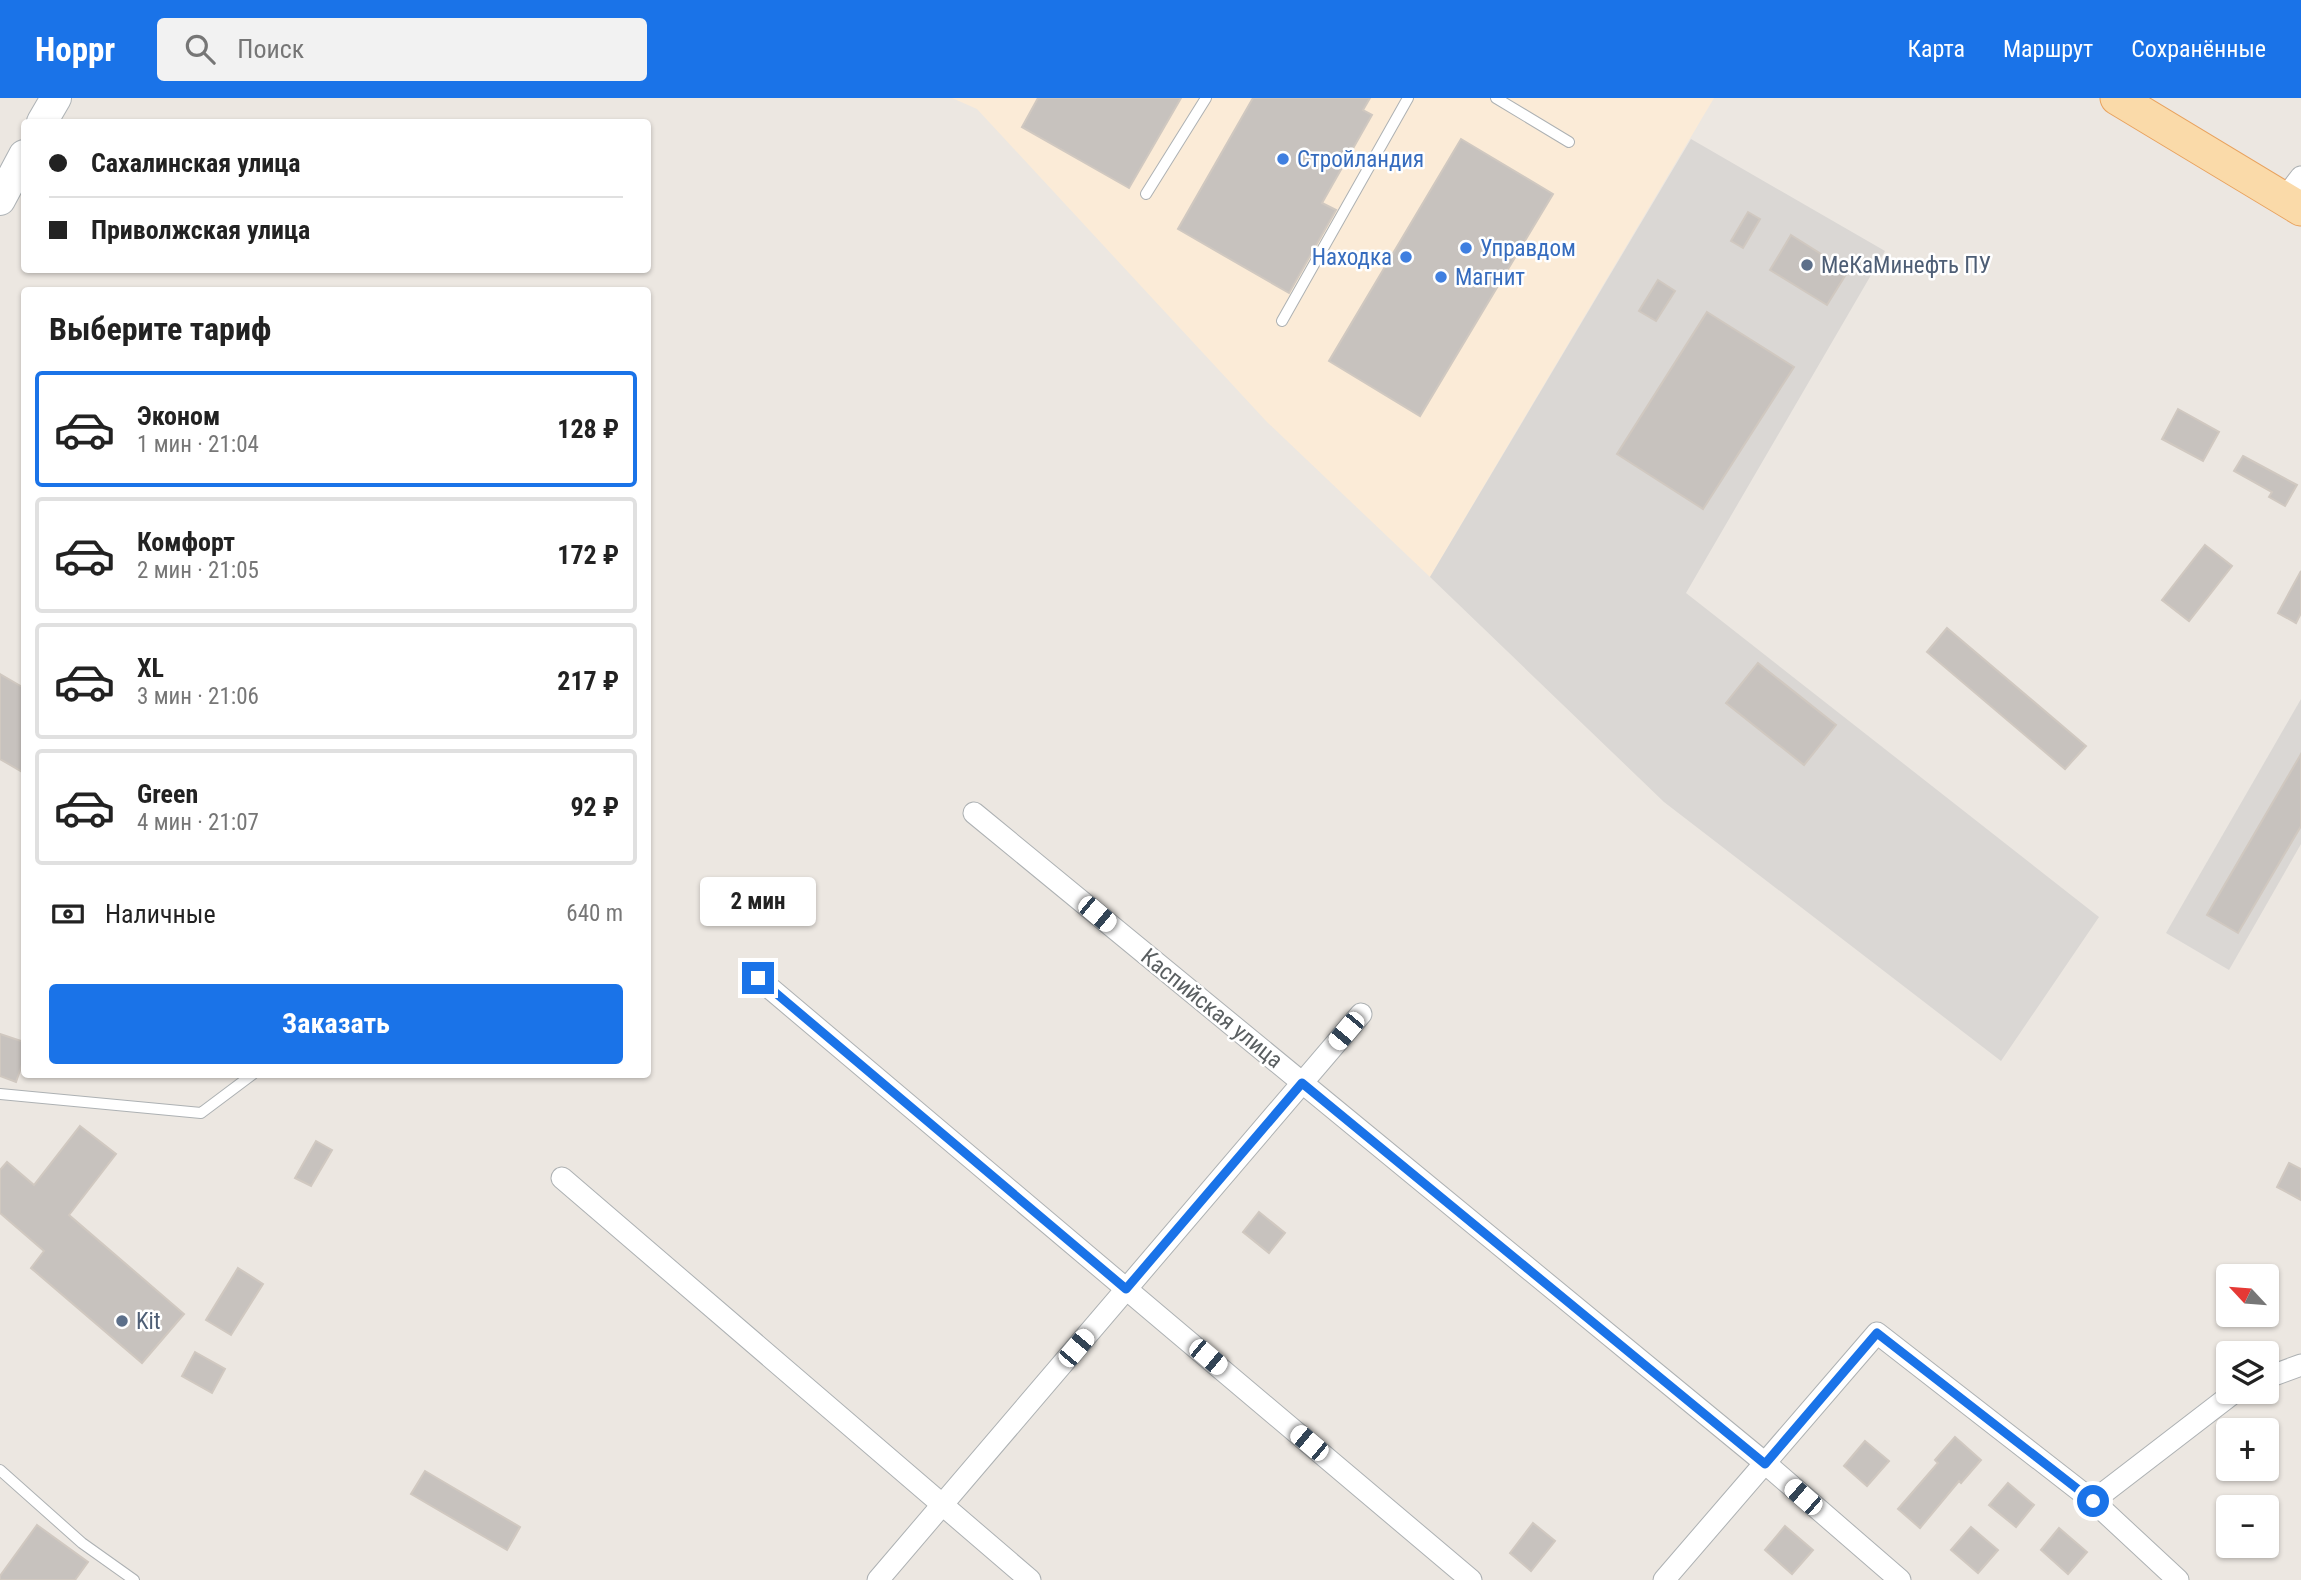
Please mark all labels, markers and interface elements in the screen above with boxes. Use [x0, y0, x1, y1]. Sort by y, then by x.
search box [157, 18, 647, 81]
text: Hoppr [35, 30, 115, 69]
icon: search [181, 30, 219, 68]
text: Поиск [237, 34, 304, 64]
text: Карта [1908, 35, 1965, 63]
text: Маршрут [2003, 35, 2093, 63]
text: Сохранённые [2131, 35, 2266, 63]
place label: Стройландия [1297, 146, 1424, 173]
text: Сахалинская улица [91, 148, 301, 178]
marker: Стройландия [1275, 151, 1291, 167]
text: Приволжская улица [91, 215, 310, 245]
place label: Управдом [1480, 235, 1576, 262]
marker: Управдом [1458, 240, 1474, 256]
place label: Находка [1312, 244, 1392, 271]
marker: Находка [1398, 249, 1414, 265]
place label: МеКаМинефть ПУ [1821, 252, 1991, 279]
marker: МеКаМинефть ПУ [1799, 257, 1815, 273]
place label: Магнит [1455, 264, 1525, 291]
marker: Магнит [1433, 269, 1449, 285]
text: Выберите тариф [49, 310, 271, 348]
icon: car [53, 398, 116, 461]
text: Эконом [137, 401, 220, 431]
text: 128 ₽ [557, 414, 619, 444]
text: 1 мин · 21:04 [137, 431, 259, 458]
icon: car [53, 524, 116, 587]
text: Комфорт [137, 527, 235, 557]
text: 172 ₽ [557, 540, 619, 570]
text: 2 мин · 21:05 [137, 557, 259, 584]
icon: car [53, 650, 116, 713]
text: XL [137, 653, 164, 683]
text: 217 ₽ [557, 666, 619, 696]
text: 3 мин · 21:06 [137, 683, 259, 710]
icon: car [53, 776, 116, 839]
text: Green [137, 779, 198, 809]
text: 92 ₽ [570, 792, 619, 822]
text: 4 мин · 21:07 [137, 809, 259, 836]
callout: 2 мин [700, 876, 816, 926]
text: 2 мин [730, 888, 786, 915]
car [1075, 892, 1120, 936]
icon: cash [49, 895, 87, 933]
text: Наличные [105, 899, 216, 929]
text: 640 m [566, 900, 623, 927]
street label: Каспийская улица [1135, 943, 1288, 1074]
route end [742, 962, 774, 994]
button: Заказать [49, 984, 623, 1064]
car [1325, 1008, 1368, 1054]
north arrow [2216, 1264, 2278, 1326]
map controls [2216, 1264, 2279, 1558]
place label: Kit [136, 1308, 161, 1335]
marker: Kit [114, 1313, 130, 1329]
car [1055, 1325, 1098, 1371]
car [1186, 1335, 1231, 1379]
button: layers [2216, 1341, 2279, 1404]
button: + [2216, 1418, 2279, 1481]
car [1287, 1421, 1332, 1465]
car [1781, 1475, 1826, 1519]
route start [2077, 1485, 2109, 1517]
button: − [2216, 1495, 2279, 1558]

